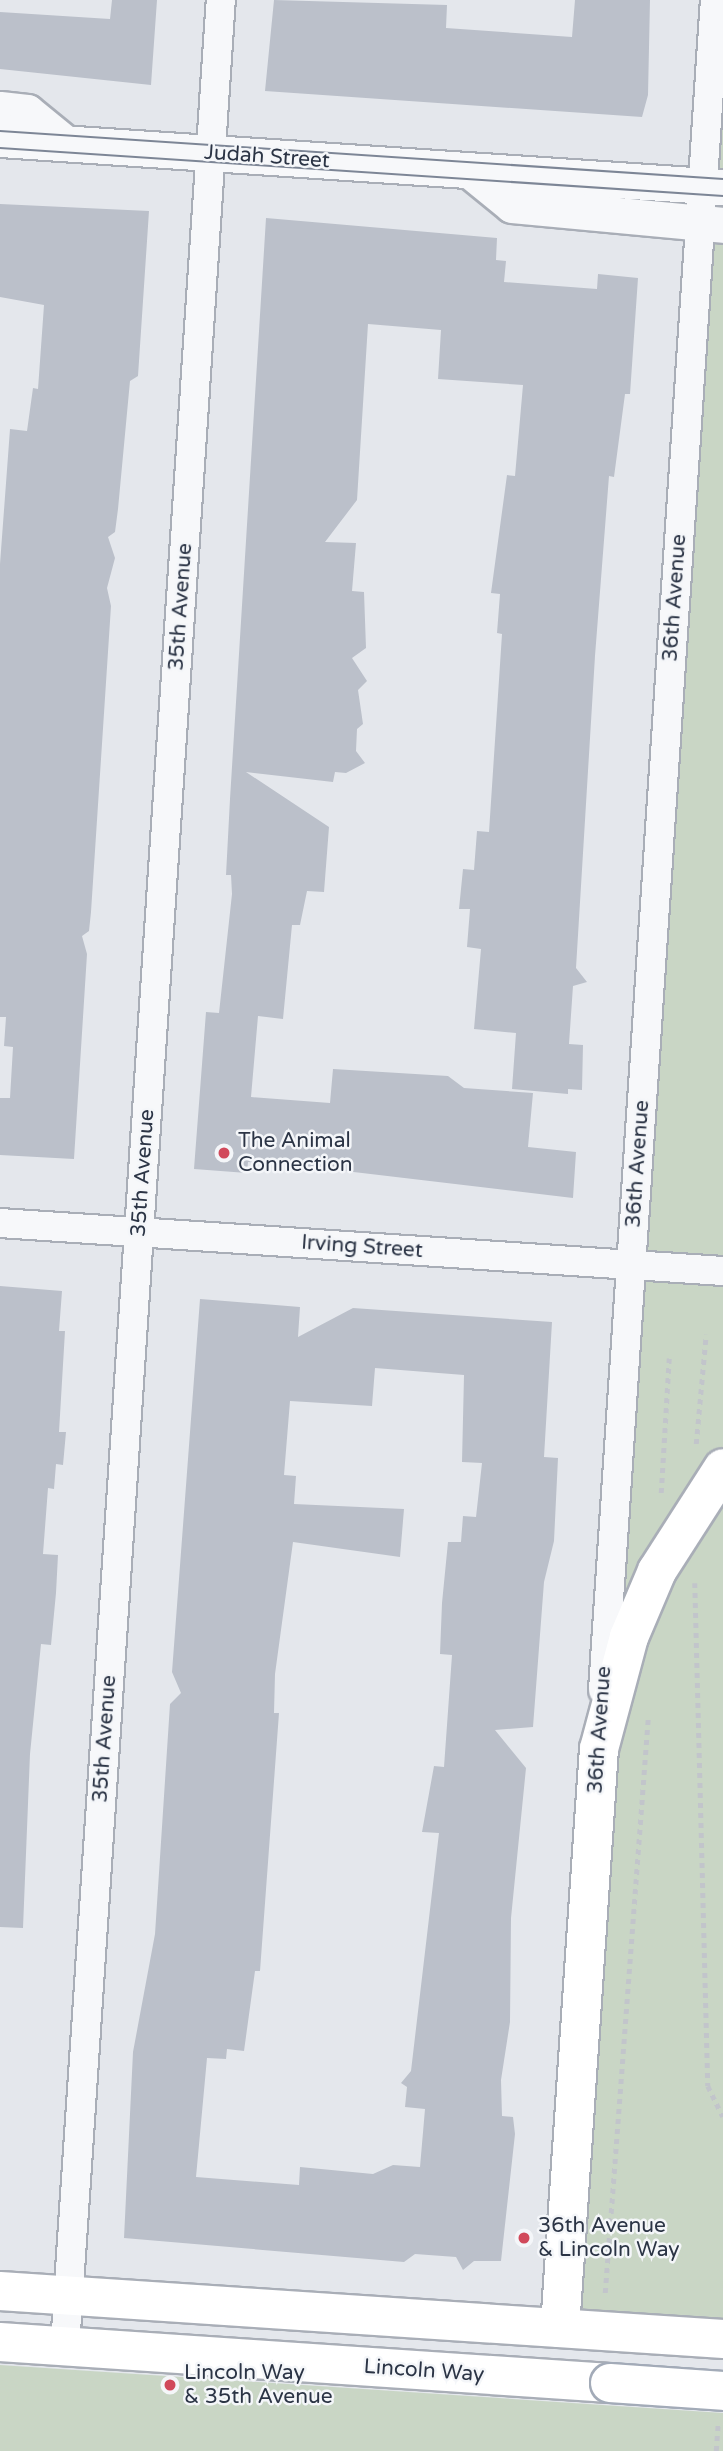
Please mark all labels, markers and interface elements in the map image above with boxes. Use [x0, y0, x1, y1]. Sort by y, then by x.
street label: Judah Street [203, 140, 331, 174]
street label: 36th Avenue [658, 533, 692, 663]
street label: 35th Avenue [164, 542, 198, 672]
street label: 36th Avenue [621, 1099, 655, 1229]
street label: 35th Avenue [126, 1108, 160, 1238]
place label: The Animal Connection [238, 1128, 352, 1178]
marker: The Animal Connection [216, 1145, 232, 1161]
street label: Irving Street [300, 1230, 424, 1264]
street label: 36th Avenue [583, 1665, 617, 1795]
street label: 35th Avenue [88, 1674, 122, 1804]
place label: 36th Avenue & Lincoln Way [538, 2213, 680, 2263]
marker: 36th Avenue & Lincoln Way [516, 2230, 532, 2246]
street label: Lincoln Way [363, 2354, 485, 2388]
place label: Lincoln Way & 35th Avenue [184, 2360, 333, 2410]
marker: Lincoln Way & 35th Avenue [162, 2377, 178, 2393]

